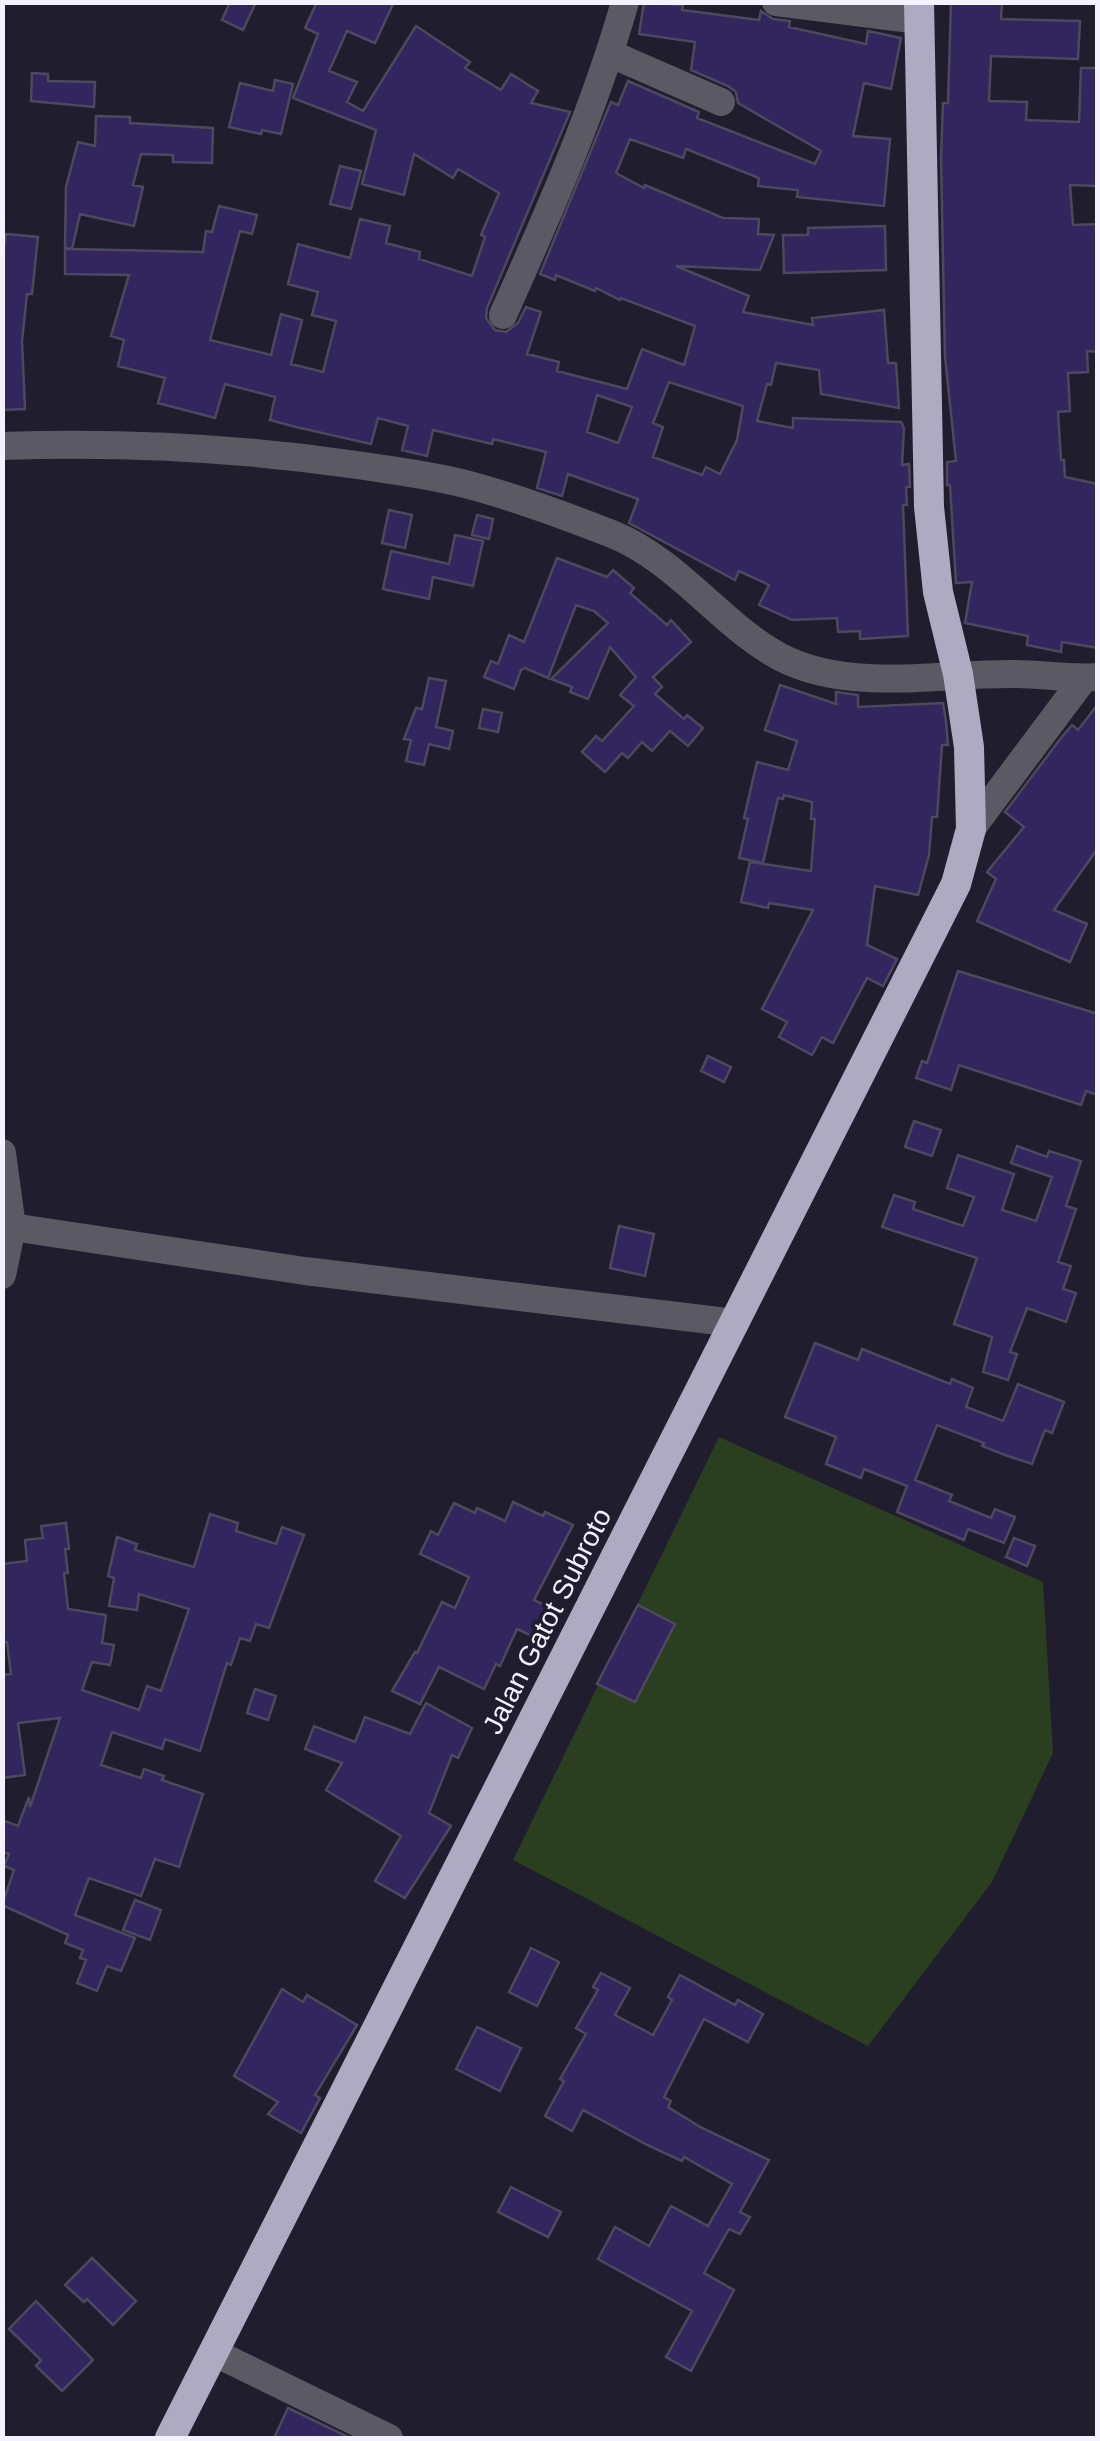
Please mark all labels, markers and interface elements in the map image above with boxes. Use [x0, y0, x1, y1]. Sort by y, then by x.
street label: Jalan Gatot Subroto [477, 1503, 617, 1739]

